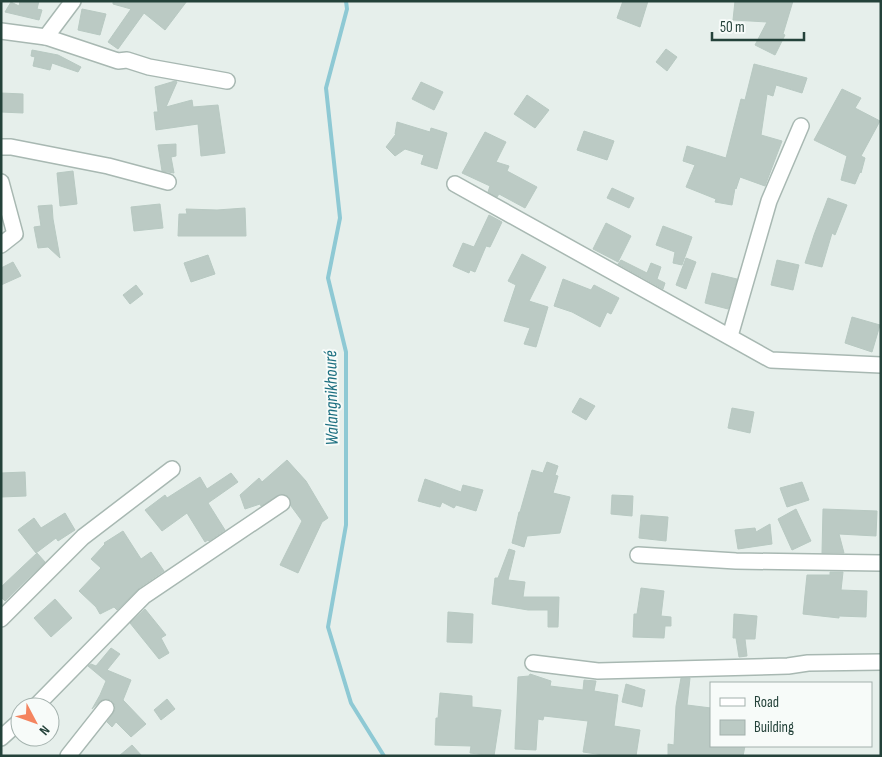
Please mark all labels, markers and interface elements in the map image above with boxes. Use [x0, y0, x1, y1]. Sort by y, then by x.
scale bar [712, 10, 804, 42]
text: 50 m [720, 18, 745, 37]
water label: Walangnikhouré [320, 350, 343, 446]
legend [710, 682, 872, 747]
text: Road [754, 693, 779, 712]
north arrow [10, 697, 60, 747]
text: Building [754, 718, 794, 737]
text: N [36, 722, 53, 739]

